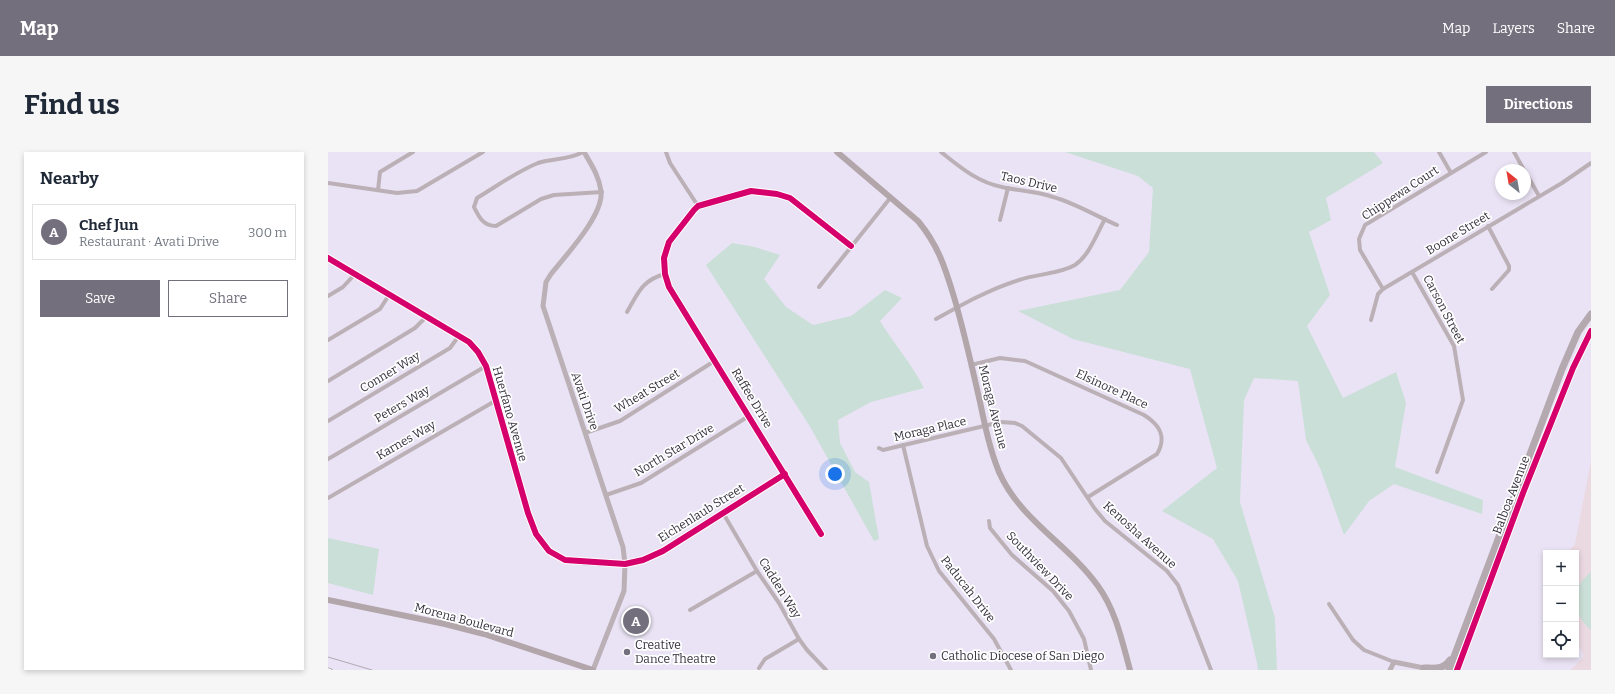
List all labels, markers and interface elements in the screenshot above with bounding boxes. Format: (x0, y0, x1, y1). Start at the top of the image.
text: Map (20, 17, 59, 40)
text: Map (1442, 20, 1470, 37)
text: Layers (1492, 20, 1535, 37)
text: Share (1557, 20, 1595, 37)
button: Directions (1486, 86, 1591, 123)
text: Find us (24, 88, 120, 121)
street label: Chippewa Court (1359, 163, 1442, 223)
north arrow (1495, 164, 1531, 200)
text: Nearby (40, 168, 99, 189)
street label: Taos Drive (999, 169, 1059, 195)
street label: Boone Street (1424, 208, 1493, 258)
text: Chef Jun (79, 216, 138, 234)
text: A (49, 225, 59, 240)
text: 300 m (248, 225, 287, 240)
text: Restaurant · Avati Drive (79, 234, 219, 249)
street label: Carson Street (1420, 272, 1468, 346)
button: Save (40, 280, 160, 317)
button: Share (168, 280, 288, 317)
street label: Conner Way (357, 348, 423, 395)
street label: Moraga Avenue (976, 363, 1010, 451)
street label: Huerfano Avenue (490, 365, 530, 463)
street label: Wheat Street (612, 366, 683, 416)
street label: Raffee Drive (729, 366, 775, 430)
street label: Elsinore Place (1074, 366, 1150, 412)
street label: Avati Drive (569, 370, 601, 432)
street label: Peters Way (372, 382, 433, 425)
street label: Moraga Place (892, 414, 968, 444)
street label: Karnes Way (374, 417, 439, 463)
street label: North Star Drive (632, 421, 716, 479)
street label: Balboa Avenue (1490, 454, 1532, 536)
your location (825, 464, 845, 484)
street label: Eichenlaub Street (655, 480, 747, 545)
street label: Kenosha Avenue (1101, 499, 1179, 571)
street label: Southview Drive (1004, 529, 1076, 603)
map controls (1543, 550, 1579, 658)
button: + (1543, 550, 1579, 586)
street label: Paducah Drive (938, 553, 998, 625)
street label: Cadden Way (756, 555, 804, 621)
button: − (1543, 586, 1579, 622)
street label: Morena Boulevard (413, 600, 515, 640)
pin: A (623, 606, 649, 636)
button: locate (1543, 622, 1579, 658)
place label: Creative Dance Theatre (635, 638, 716, 666)
marker: Creative Dance Theatre (622, 647, 632, 657)
place label: Catholic Diocese of San Diego (941, 649, 1104, 663)
marker: Catholic Diocese of San Diego (928, 651, 938, 661)

